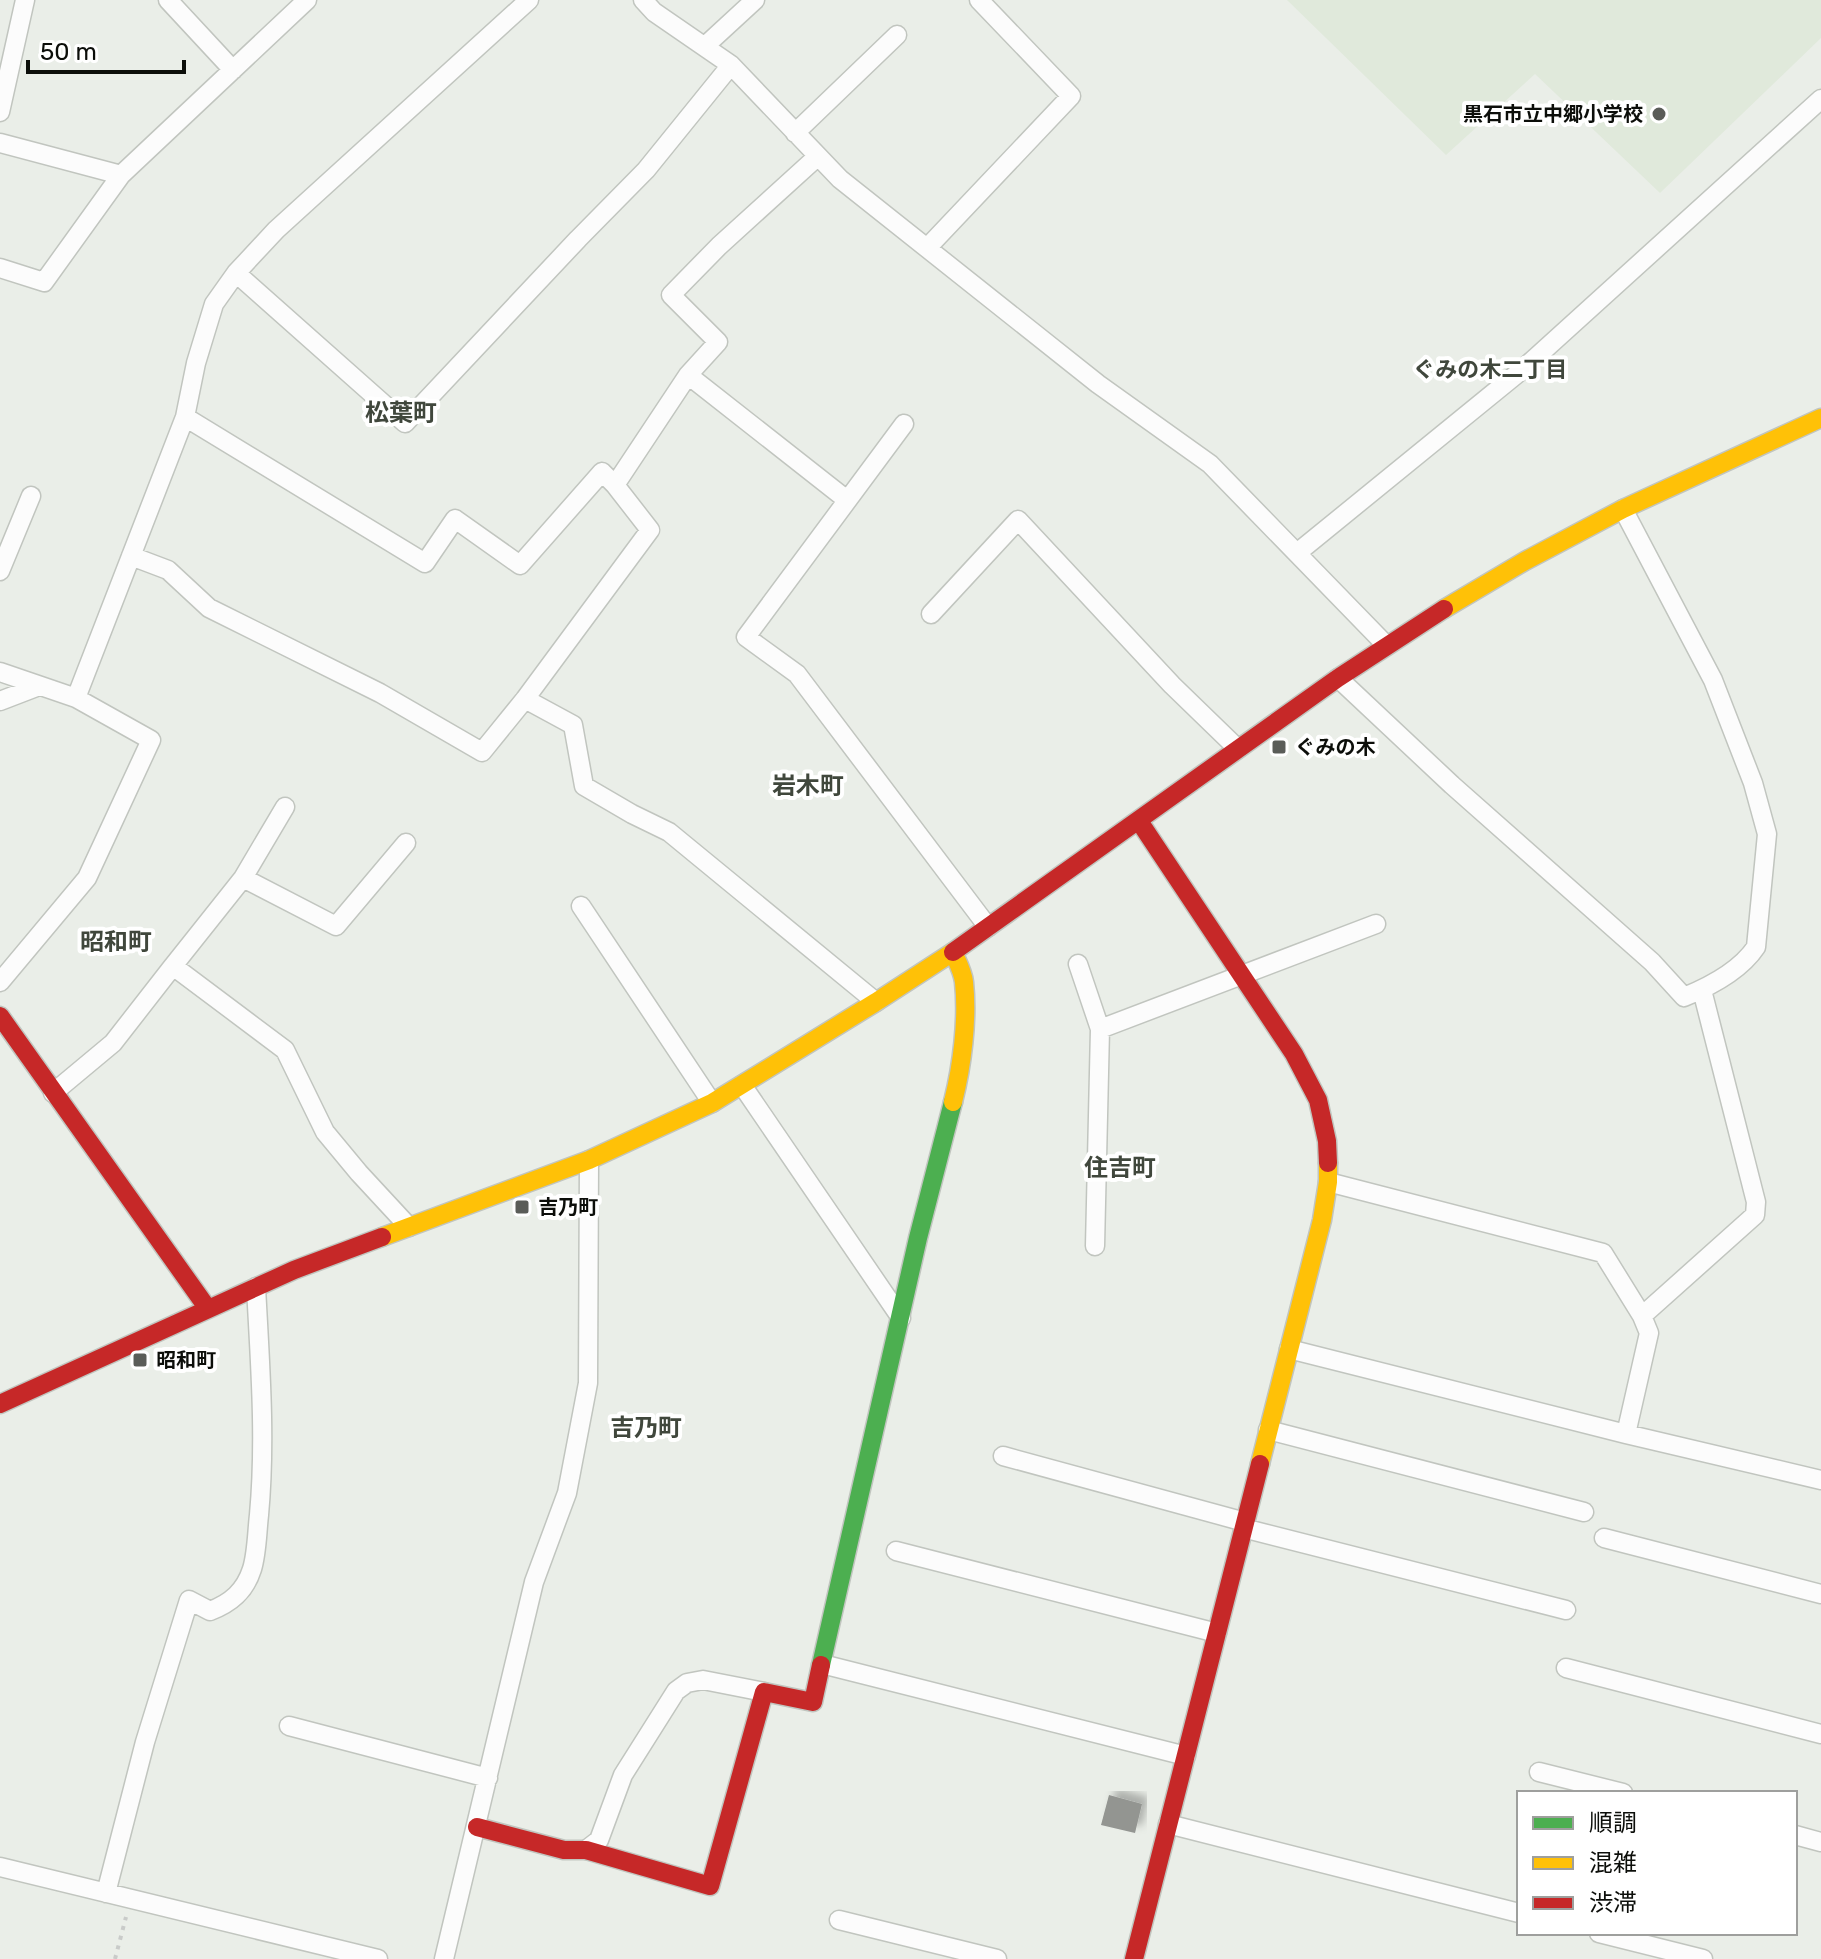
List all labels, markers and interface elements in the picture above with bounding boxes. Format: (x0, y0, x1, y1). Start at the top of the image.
scale bar (28, 24, 184, 74)
text: 50 m (40, 38, 97, 66)
place label: 黒石市立中郷小学校 (1463, 102, 1643, 126)
marker: 黒石市立中郷小学校 (1650, 105, 1668, 123)
district label: ぐみの木二丁目 (1413, 356, 1567, 383)
district label: 松葉町 (365, 399, 437, 427)
place label: ぐみの木 (1295, 735, 1376, 759)
marker: ぐみの木 (1270, 738, 1288, 756)
district label: 岩木町 (772, 772, 844, 800)
district label: 昭和町 (80, 928, 152, 956)
district label: 住吉町 (1084, 1154, 1156, 1182)
place label: 吉乃町 (538, 1195, 598, 1219)
marker: 吉乃町 (513, 1198, 531, 1216)
place label: 昭和町 (156, 1348, 216, 1372)
marker: 昭和町 (131, 1351, 149, 1369)
district label: 吉乃町 (610, 1414, 682, 1442)
legend (1517, 1791, 1797, 1935)
text: 順調 (1589, 1809, 1637, 1837)
text: 混雑 (1589, 1849, 1637, 1877)
text: 渋滞 (1589, 1889, 1637, 1917)

